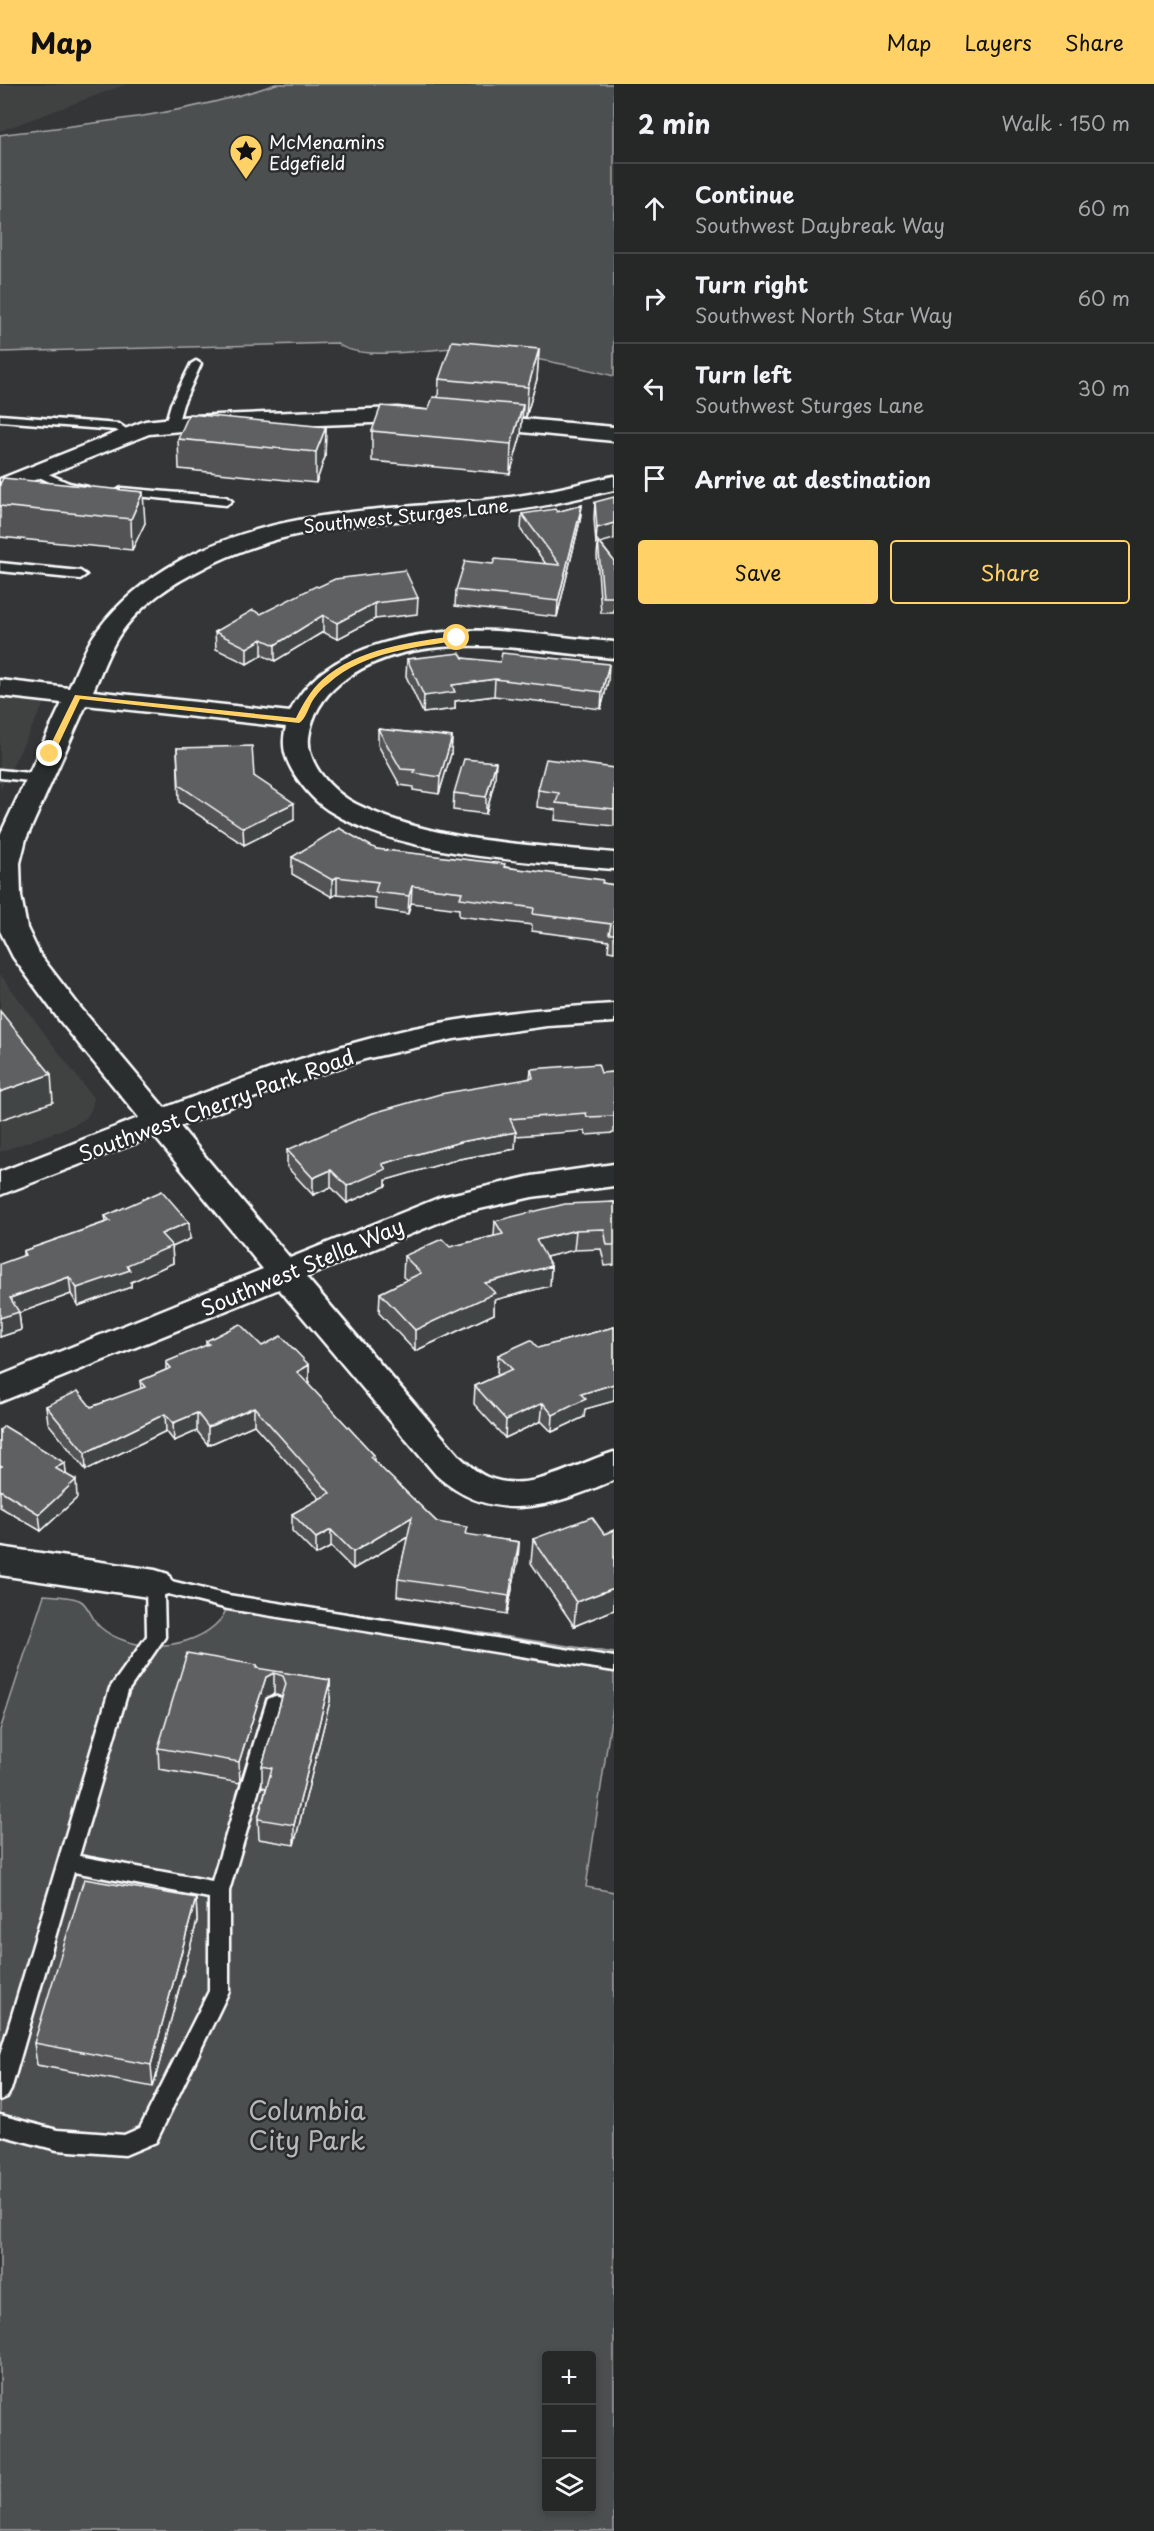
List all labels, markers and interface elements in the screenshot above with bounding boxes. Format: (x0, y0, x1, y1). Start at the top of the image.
text: Map (30, 21, 92, 64)
text: Map (887, 26, 931, 58)
text: Layers (964, 26, 1032, 58)
text: Share (1065, 26, 1124, 58)
text: 2 min (638, 104, 711, 143)
text: Walk · 150 m (1001, 108, 1130, 138)
place label: McMenamins Edgefield (269, 128, 385, 176)
place icon: McMenamins Edgefield (228, 133, 264, 180)
text: Continue (695, 177, 794, 210)
icon: ahead (638, 192, 671, 225)
text: 60 m (1078, 193, 1130, 223)
text: Southwest Daybreak Way (695, 210, 945, 240)
text: Turn right (695, 267, 808, 300)
icon: right (638, 282, 671, 315)
text: 60 m (1078, 283, 1130, 313)
text: Southwest North Star Way (695, 300, 953, 330)
text: Turn left (695, 357, 792, 390)
icon: left (638, 372, 671, 405)
text: 30 m (1077, 373, 1130, 403)
text: Southwest Sturges Lane (695, 390, 924, 420)
icon: arrive (638, 462, 671, 495)
text: Arrive at destination (695, 462, 931, 495)
street label: Southwest Sturges Lane (302, 491, 510, 539)
button: Save (638, 540, 878, 604)
button: Share (890, 540, 1130, 604)
route start (443, 624, 469, 650)
route end (36, 740, 62, 766)
street label: Southwest Cherry Park Road (74, 1039, 358, 1169)
street label: Southwest Stella Way (195, 1209, 409, 1323)
park label: Columbia City Park (248, 2090, 366, 2159)
map controls (542, 2351, 596, 2513)
button: + (542, 2351, 596, 2405)
button: − (542, 2405, 596, 2459)
button: layers (542, 2459, 596, 2513)

